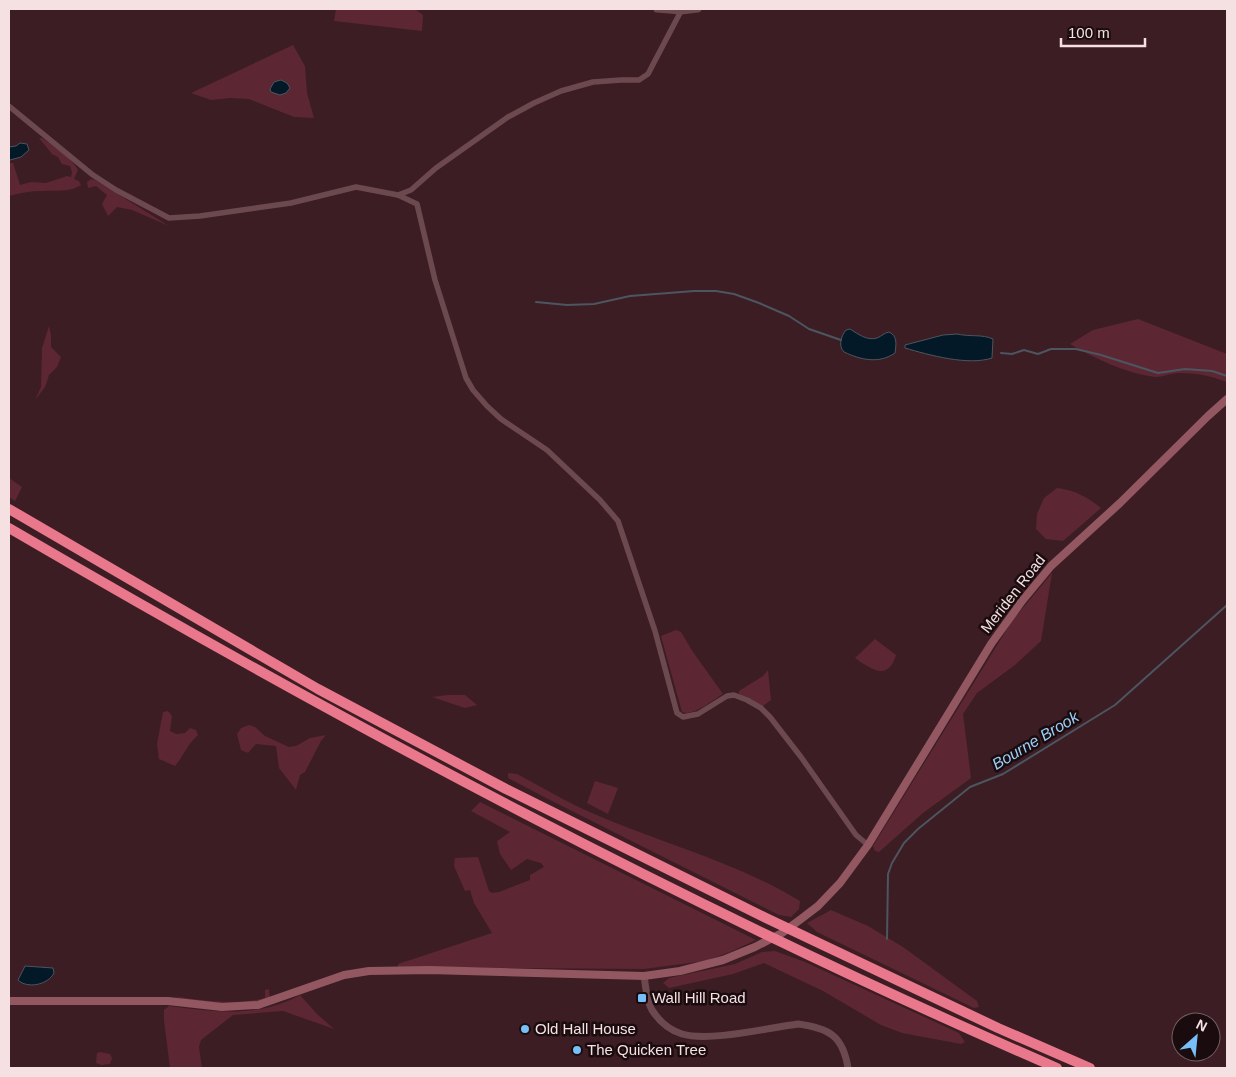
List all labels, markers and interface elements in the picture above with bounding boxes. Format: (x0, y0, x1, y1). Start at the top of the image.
scale bar (1061, 15, 1145, 47)
text: 100 m (1068, 24, 1110, 41)
street label: Meriden Road (977, 551, 1048, 636)
water label: Bourne Brook (989, 707, 1082, 773)
place label: Wall Hill Road (652, 989, 746, 1006)
marker: Wall Hill Road (636, 992, 648, 1004)
north arrow (1171, 1012, 1221, 1062)
text: N (1194, 1016, 1210, 1035)
place label: Old Hall House (535, 1020, 636, 1037)
marker: Old Hall House (519, 1023, 531, 1035)
place label: The Quicken Tree (587, 1041, 706, 1058)
marker: The Quicken Tree (571, 1044, 583, 1056)

